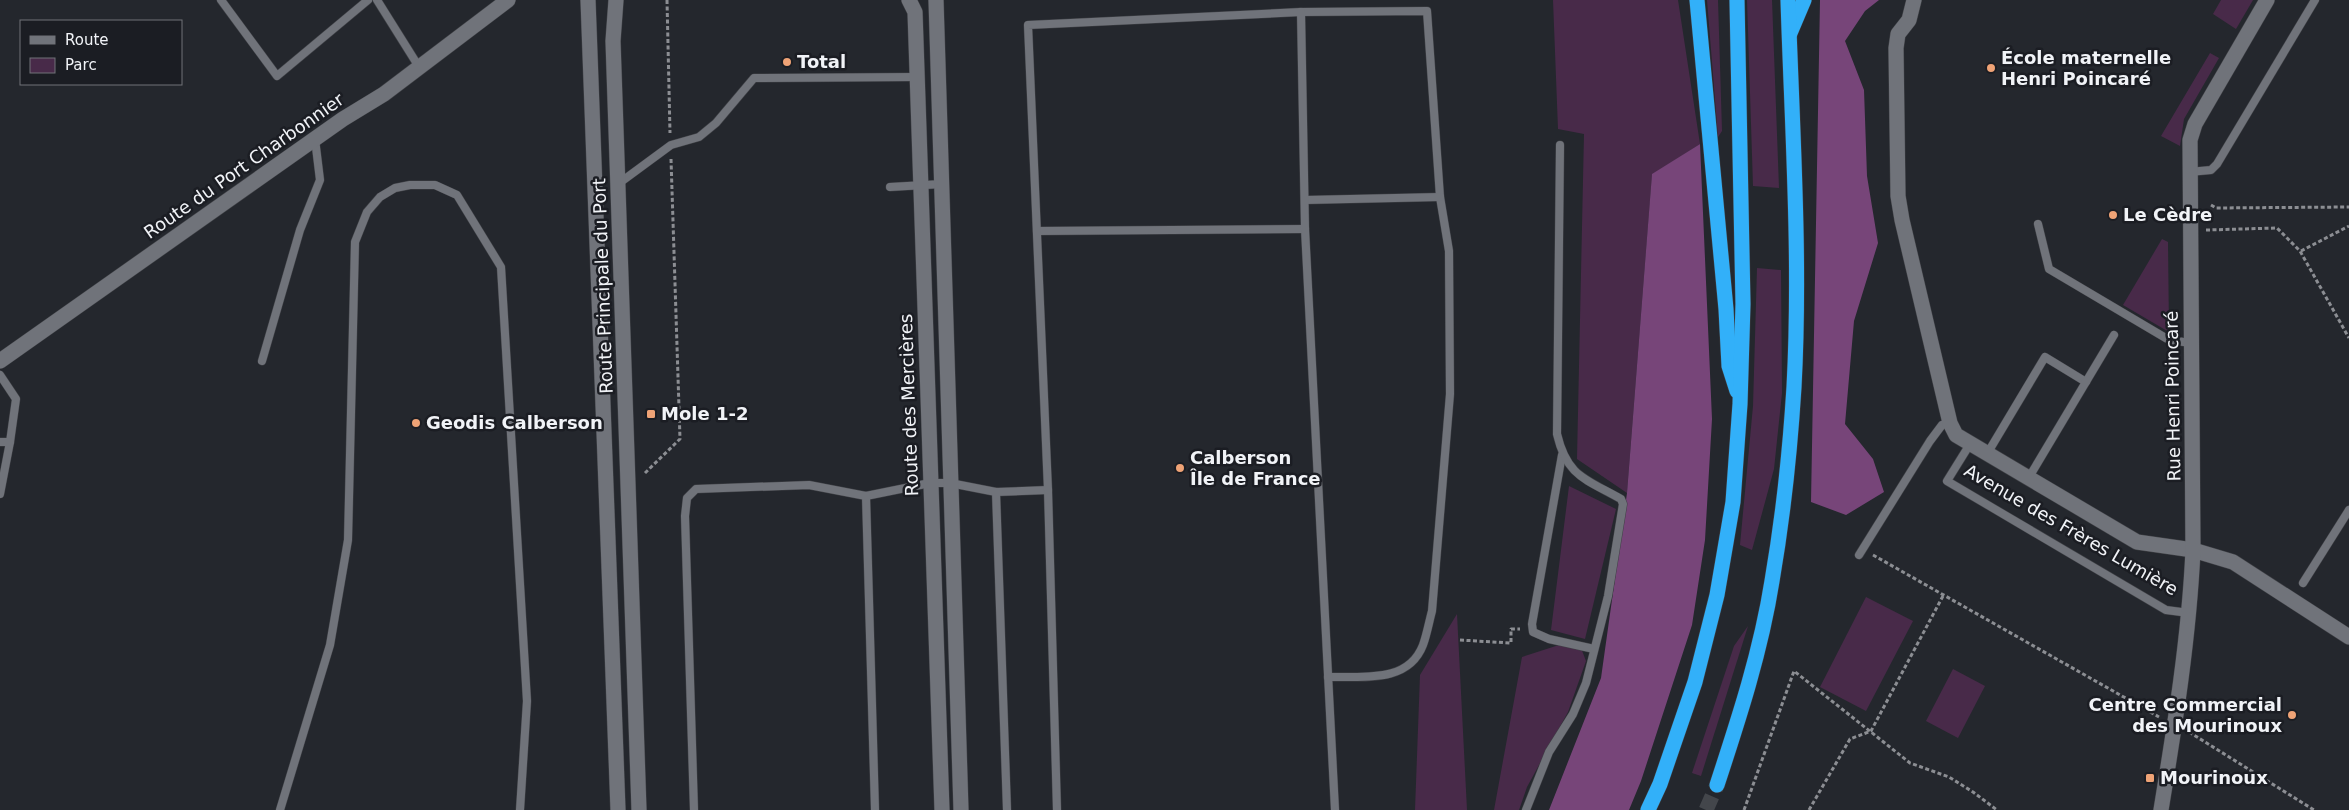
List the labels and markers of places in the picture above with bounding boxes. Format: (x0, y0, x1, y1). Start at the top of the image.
place label: École maternelle Henri Poincaré (2001, 47, 2171, 89)
place label: Total (797, 51, 846, 72)
marker: Total (781, 56, 793, 68)
marker: École maternelle Henri Poincaré (1985, 62, 1997, 74)
place label: Le Cèdre (2123, 204, 2212, 225)
marker: Le Cèdre (2107, 209, 2119, 221)
place label: Mole 1-2 (661, 403, 748, 424)
marker: Mole 1-2 (645, 408, 657, 420)
place label: Geodis Calberson (426, 412, 603, 433)
marker: Geodis Calberson (410, 417, 422, 429)
place label: Calberson Île de France (1190, 447, 1321, 489)
marker: Calberson Île de France (1174, 462, 1186, 474)
place label: Centre Commercial des Mourinoux (2088, 694, 2282, 736)
marker: Centre Commercial des Mourinoux (2286, 709, 2298, 721)
place label: Mourinoux (2160, 767, 2268, 788)
marker: Mourinoux (2144, 772, 2156, 784)

